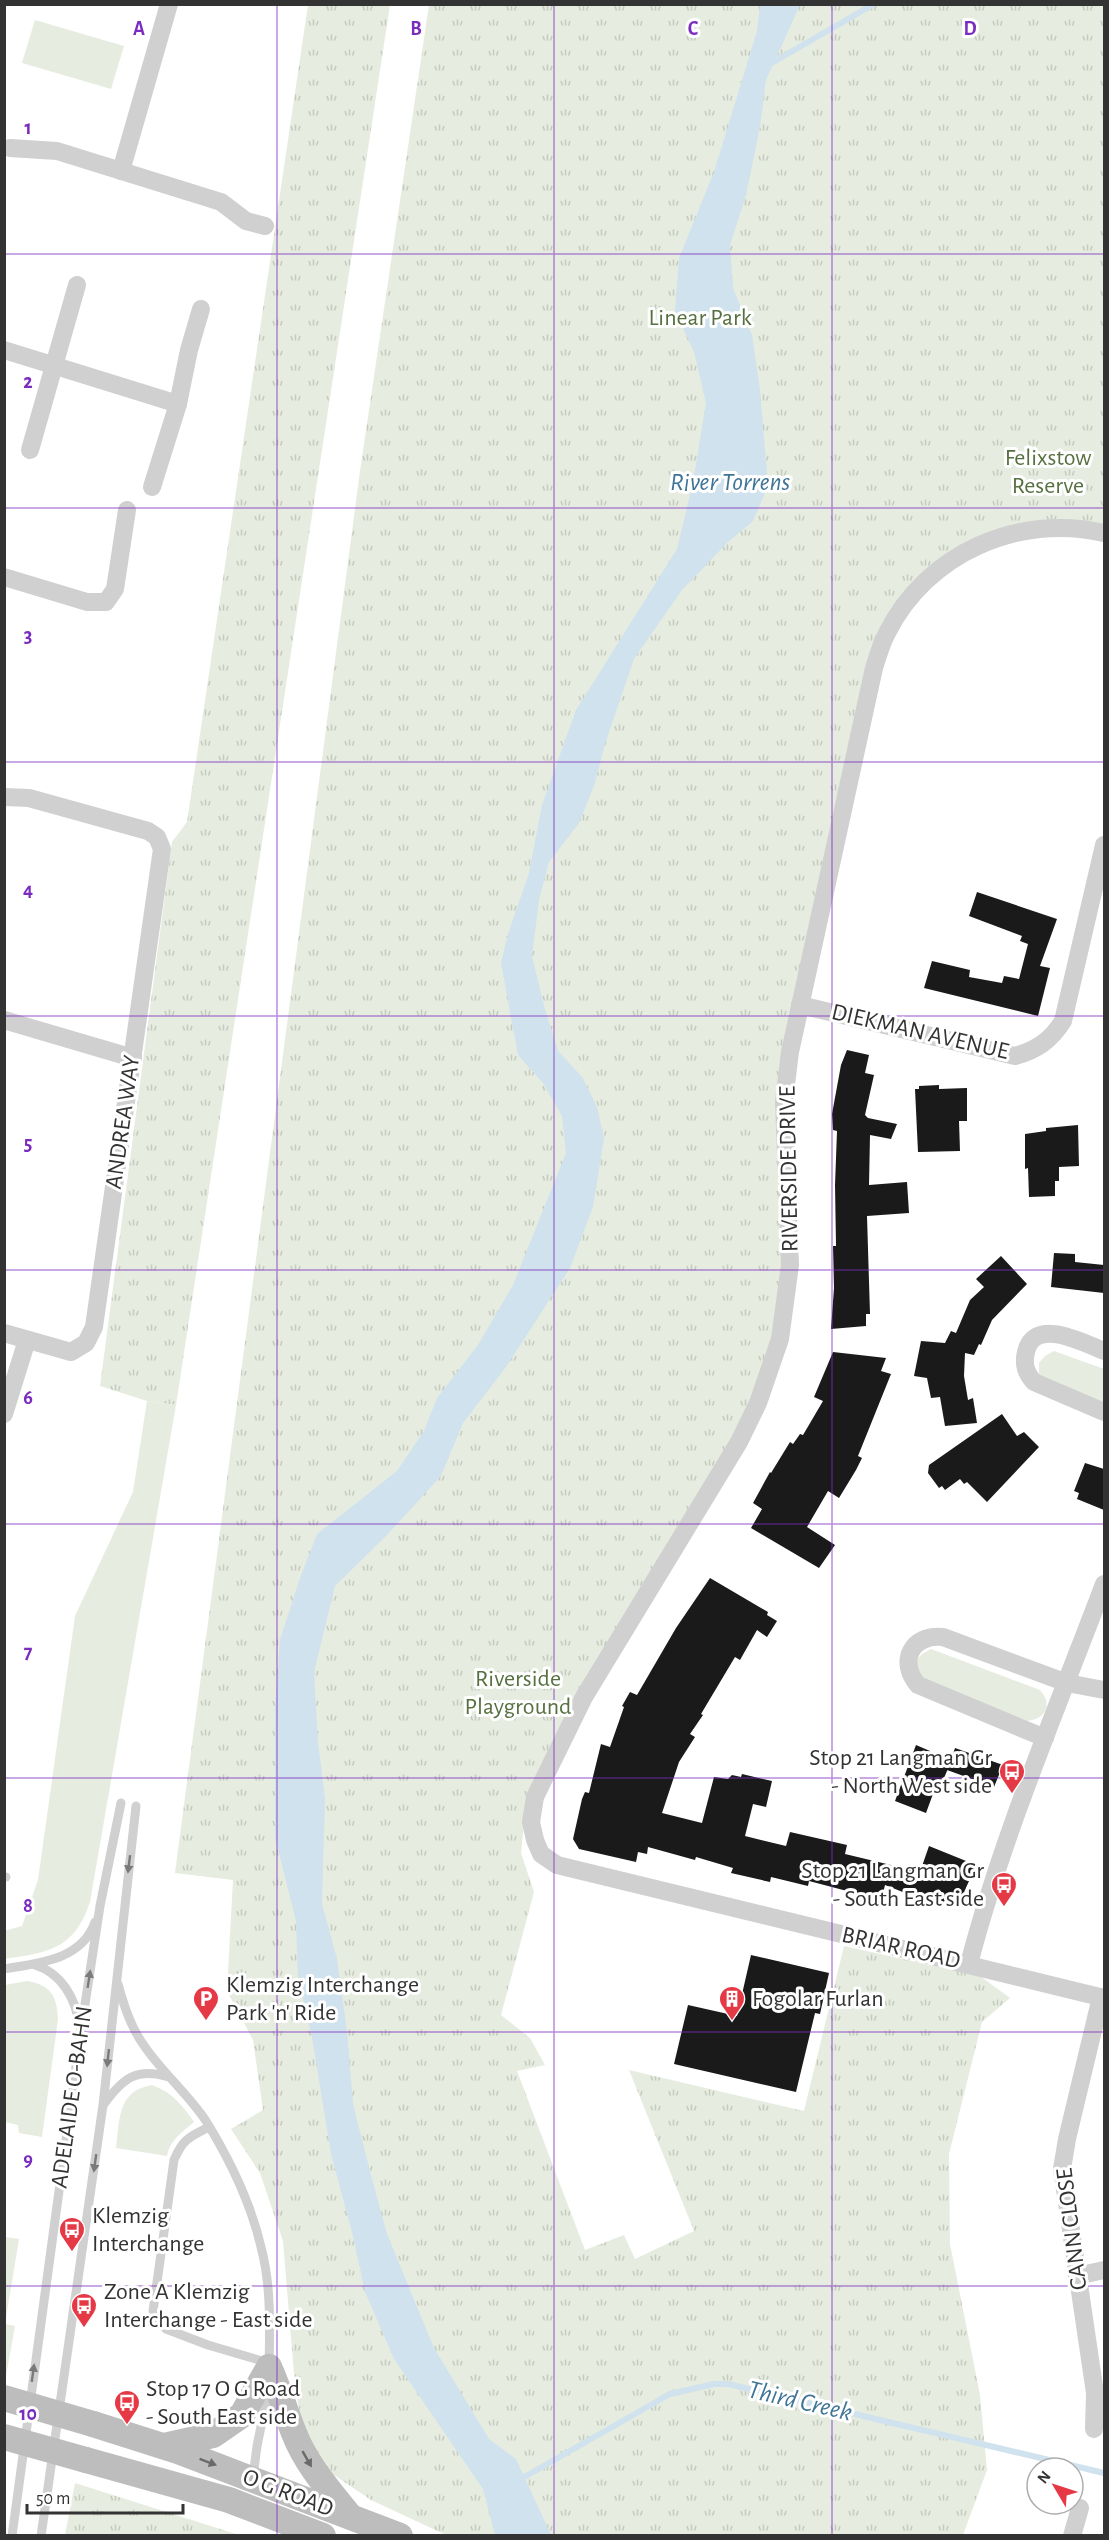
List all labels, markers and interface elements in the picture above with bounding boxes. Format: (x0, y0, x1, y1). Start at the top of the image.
text: A (133, 19, 145, 39)
text: B (410, 19, 422, 39)
text: C (688, 19, 699, 39)
text: D (963, 19, 977, 39)
text: 1 (24, 118, 32, 138)
park label: Linear Park (648, 306, 752, 330)
text: 2 (23, 372, 33, 392)
park label: Felixstow Reserve (1005, 446, 1091, 498)
water label: River Torrens (670, 469, 790, 495)
text: 3 (24, 626, 32, 646)
text: 4 (23, 880, 33, 900)
street label: DIEKMAN AVENUE (829, 1000, 1011, 1064)
street label: ANDREA WAY (102, 1053, 144, 1190)
street label: RIVERSIDE DRIVE (776, 1085, 802, 1252)
text: 5 (24, 1134, 32, 1154)
text: 6 (23, 1388, 33, 1408)
text: 7 (24, 1642, 33, 1662)
park label: Riverside Playground (465, 1667, 571, 1719)
place label: Stop 21 Langman Gr - North West side (809, 1746, 992, 1798)
bus stop icon: Stop 21 Langman Gr - North West side (997, 1757, 1027, 1795)
one-way arrow (124, 1855, 134, 1874)
place label: Stop 21 Langman Gr - South East side (801, 1859, 984, 1911)
bus stop icon: Stop 21 Langman Gr - South East side (989, 1870, 1019, 1908)
text: 8 (23, 1896, 33, 1916)
street label: BRIAR ROAD (839, 1923, 963, 1973)
one-way arrow (85, 1970, 94, 1989)
place label: Klemzig Interchange Park 'n' Ride (226, 1973, 419, 2025)
parking icon: Klemzig Interchange Park 'n' Ride (191, 1984, 221, 2022)
building icon: Fogolar Furlan (717, 1984, 747, 2022)
place label: Fogolar Furlan (752, 1987, 884, 2011)
street label: ADELAIDE O-BAHN (47, 2004, 97, 2190)
one-way arrow (103, 2049, 113, 2068)
text: 9 (23, 2150, 33, 2170)
one-way arrow (91, 2153, 100, 2172)
street label: CANN CLOSE (1053, 2166, 1091, 2291)
place label: Klemzig Interchange (92, 2204, 204, 2256)
bus stop icon: Klemzig Interchange (57, 2215, 87, 2253)
place label: Zone A Klemzig Interchange - East side (104, 2280, 313, 2332)
bus stop icon: Zone A Klemzig Interchange - East side (69, 2291, 99, 2329)
one-way arrow (28, 2364, 38, 2383)
water label: Third Creek (745, 2376, 855, 2426)
place label: Stop 17 O G Road - South East side (146, 2377, 300, 2429)
bus stop icon: Stop 17 O G Road - South East side (112, 2388, 142, 2426)
text: 10 (19, 2404, 37, 2424)
one-way arrow (302, 2451, 313, 2467)
north arrow (1025, 2456, 1085, 2516)
one-way arrow (199, 2458, 217, 2467)
street label: O G ROAD (239, 2465, 337, 2521)
text: N (1034, 2468, 1054, 2487)
scale bar (27, 2477, 183, 2515)
text: 50 m (36, 2490, 70, 2508)

